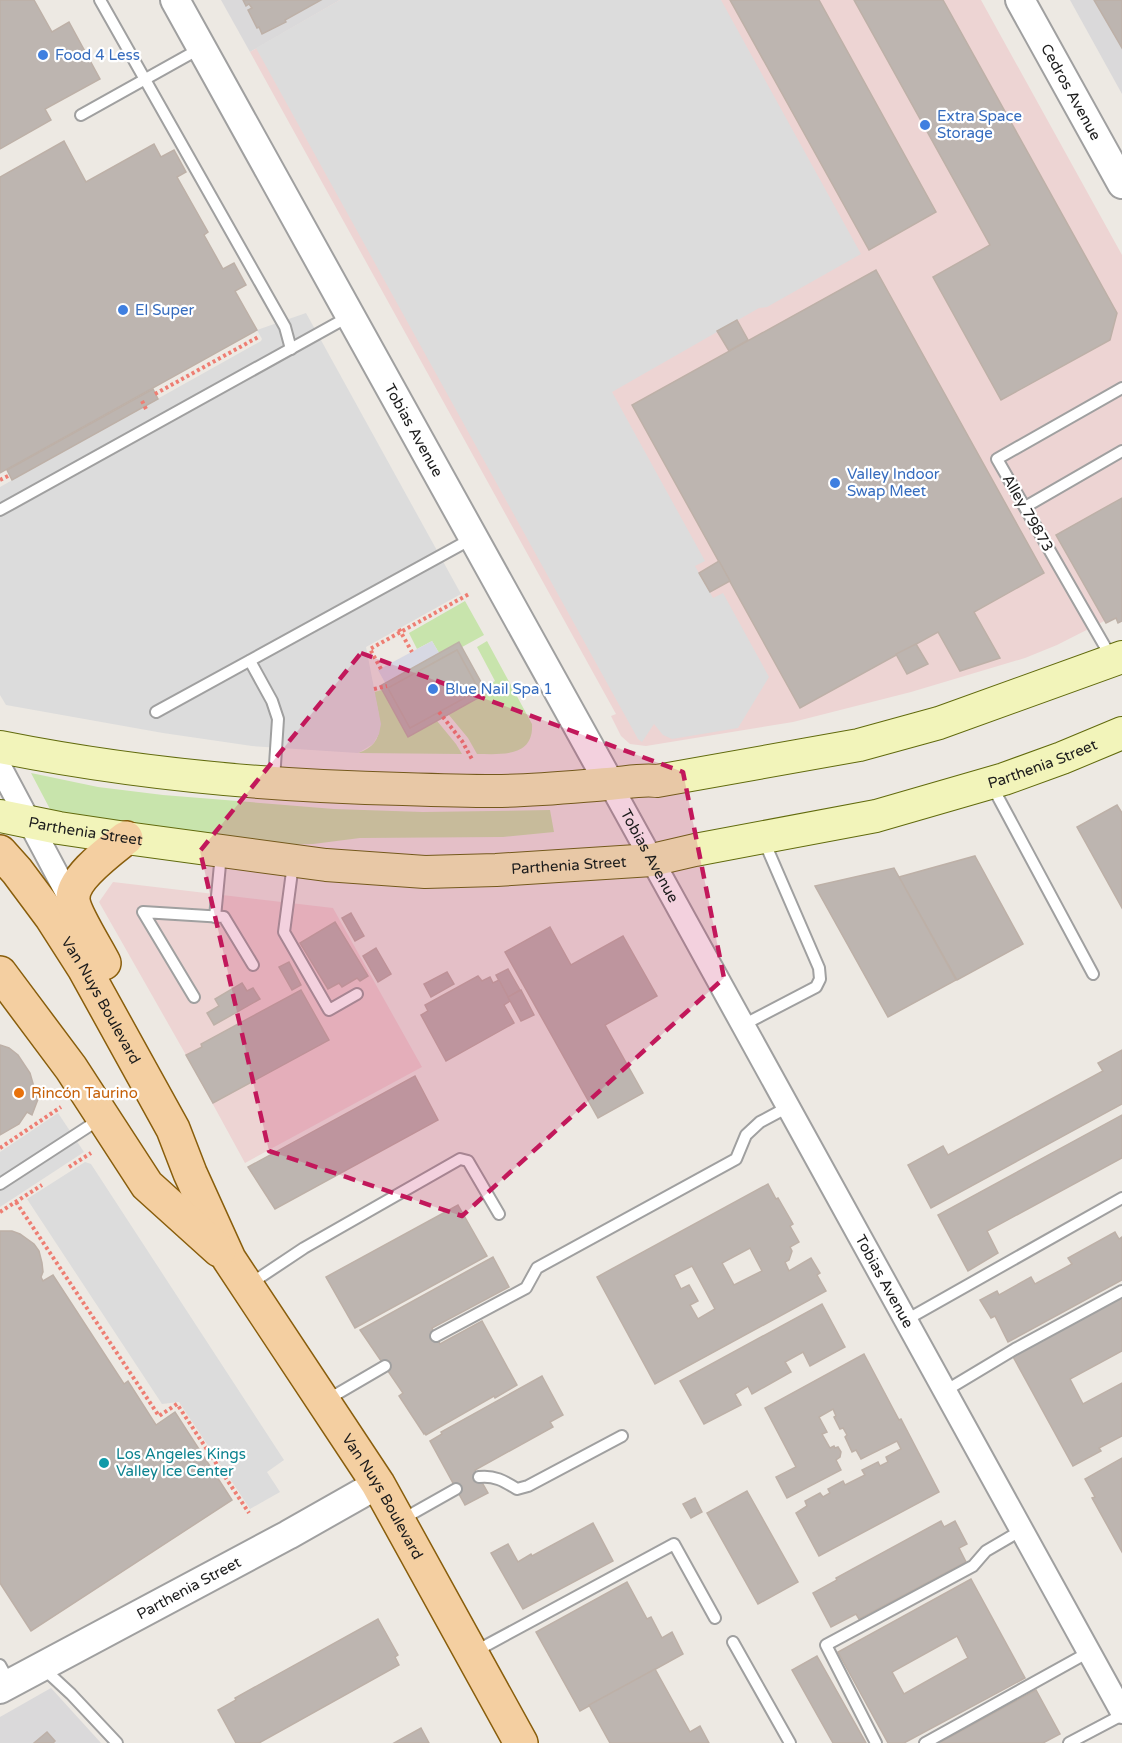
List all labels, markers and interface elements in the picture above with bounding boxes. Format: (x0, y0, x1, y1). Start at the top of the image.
street label: Cedros Avenue (1037, 40, 1105, 143)
place label: Food 4 Less (55, 46, 140, 64)
marker: Food 4 Less (36, 48, 50, 62)
place label: Extra Space Storage (937, 107, 1022, 142)
marker: Extra Space Storage (918, 118, 932, 132)
place label: El Super (135, 301, 194, 319)
marker: El Super (116, 303, 130, 317)
street label: Tobias Avenue (381, 380, 447, 480)
place label: Valley Indoor Swap Meet (847, 465, 940, 500)
street label: Alley 79873 (999, 471, 1057, 555)
marker: Valley Indoor Swap Meet (828, 476, 842, 490)
place label: Blue Nail Spa 1 (445, 680, 553, 698)
marker: Blue Nail Spa 1 (426, 682, 440, 696)
street label: Parthenia Street (986, 735, 1100, 792)
street label: Tobias Avenue (617, 806, 683, 906)
street label: Parthenia Street (27, 813, 144, 849)
street label: Parthenia Street (511, 853, 627, 878)
street label: Van Nuys Boulevard (57, 934, 144, 1067)
place label: Rincón Taurino (31, 1084, 138, 1102)
marker: Rincón Taurino (12, 1086, 26, 1100)
street label: Tobias Avenue (851, 1232, 917, 1331)
street label: Van Nuys Boulevard (338, 1430, 427, 1563)
place label: Los Angeles Kings Valley Ice Center (116, 1445, 246, 1480)
marker: Los Angeles Kings Valley Ice Center (97, 1456, 111, 1470)
street label: Parthenia Street (134, 1553, 244, 1623)

